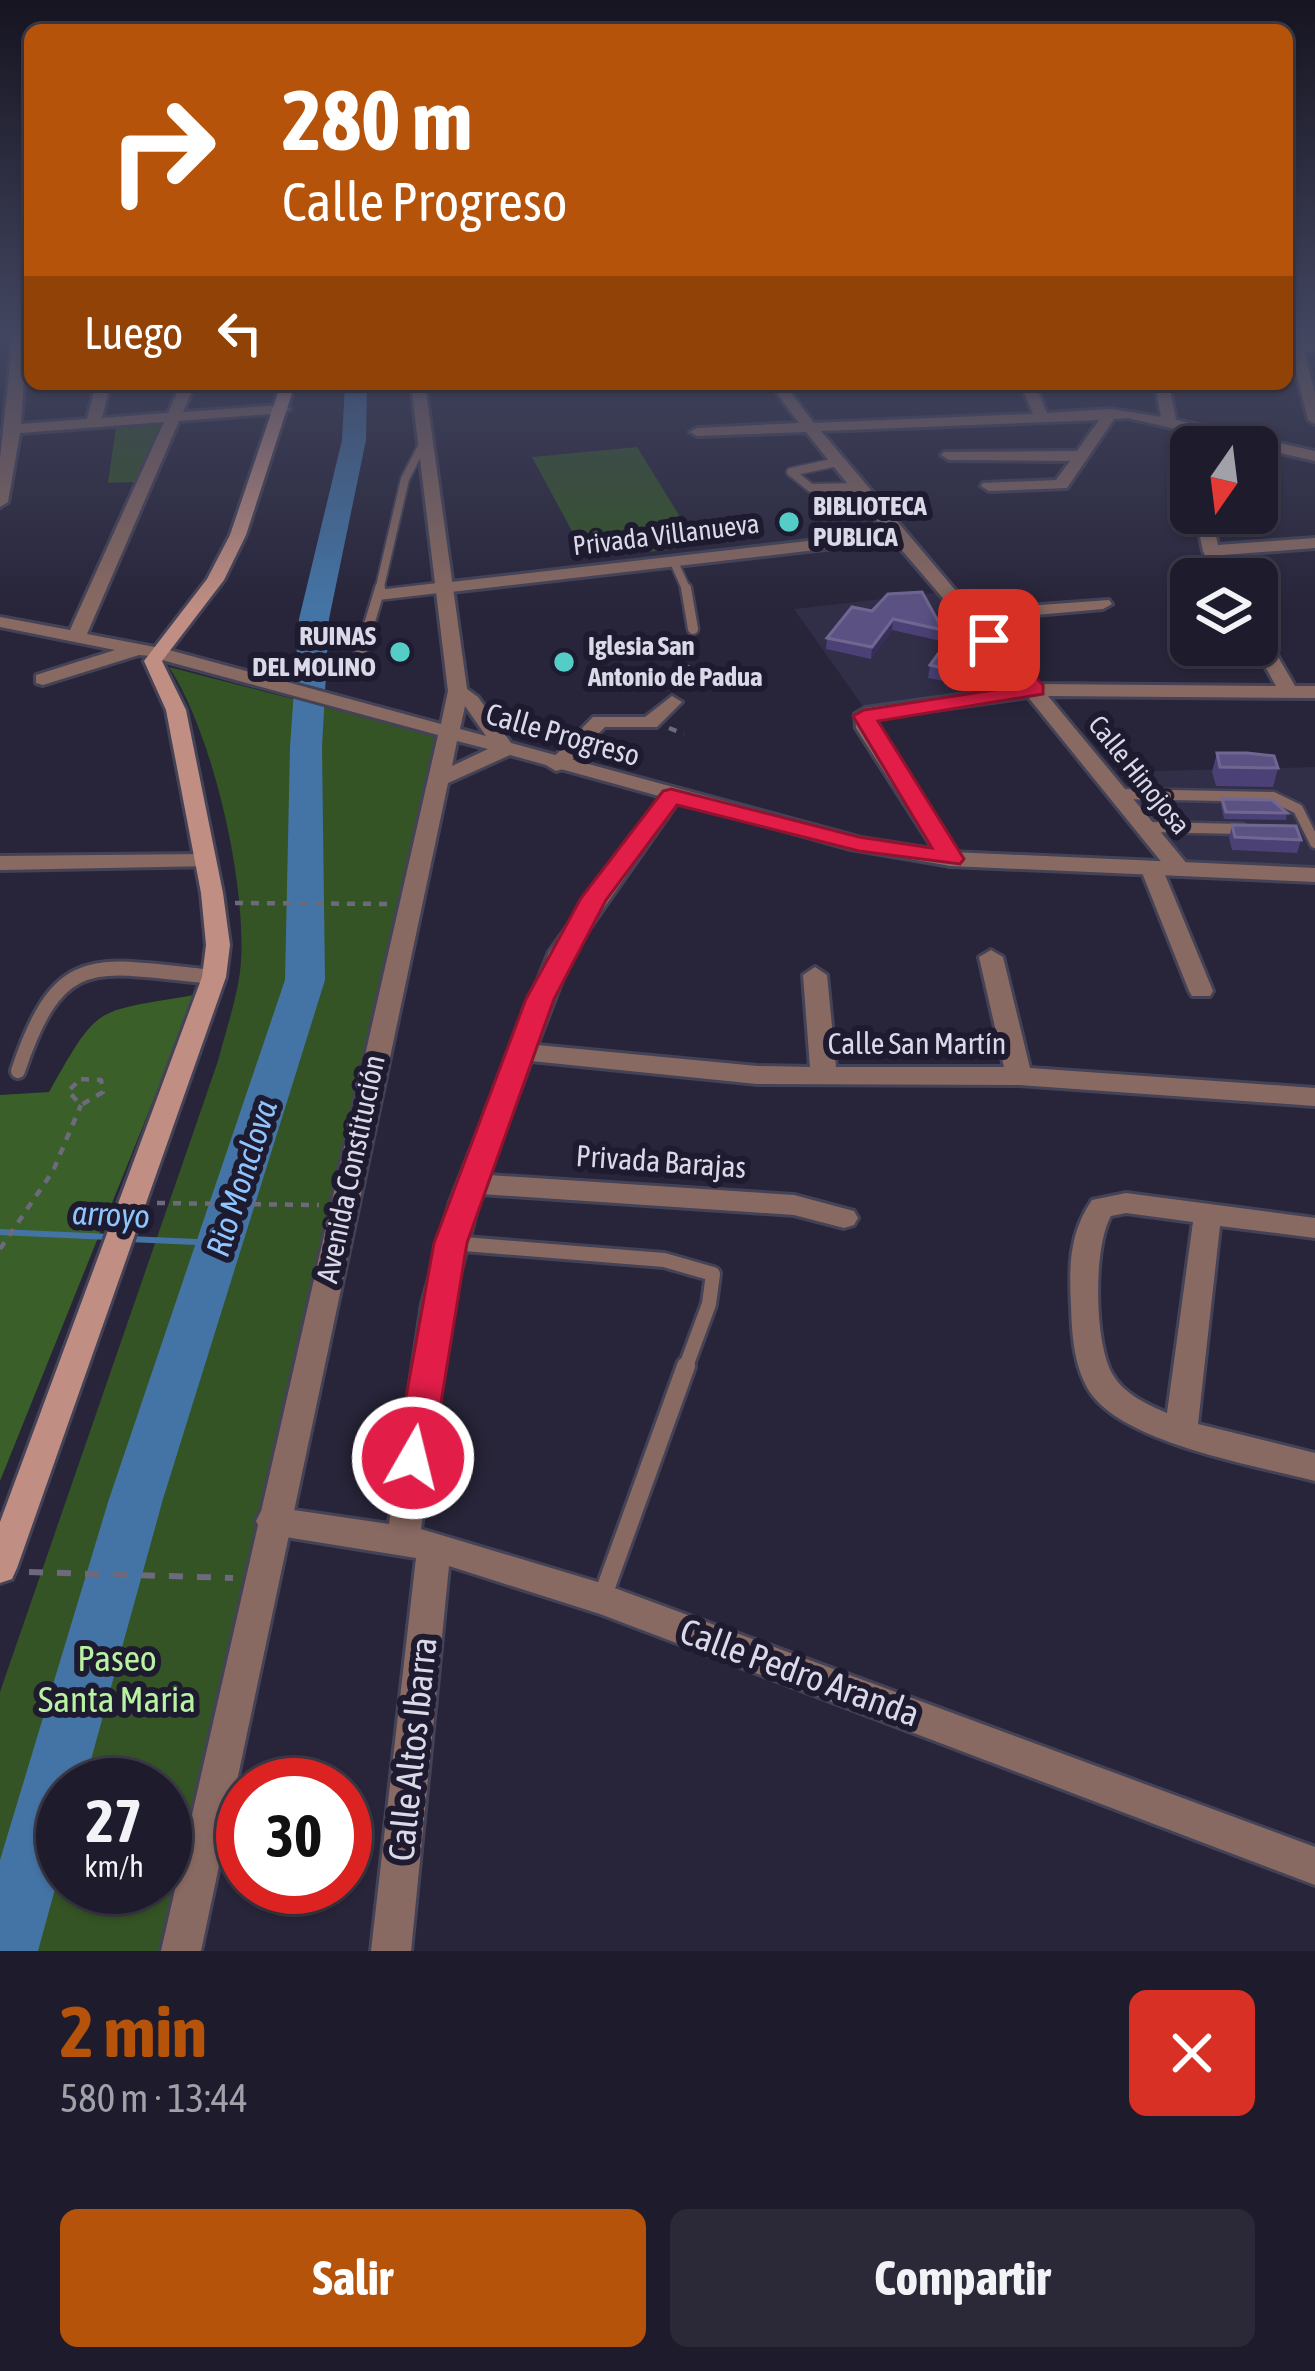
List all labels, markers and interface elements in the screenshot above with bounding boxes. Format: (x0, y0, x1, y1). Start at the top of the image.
icon: right (84, 72, 240, 228)
text: 280 m (282, 72, 472, 168)
text: Calle Progreso (282, 171, 567, 232)
icon: left (207, 300, 273, 366)
text: Luego (84, 307, 183, 359)
north arrow (1170, 426, 1278, 534)
map controls (1170, 426, 1278, 666)
place label: BIBLIOTECA PUBLICA (813, 490, 928, 552)
street label: Privada Villanueva (571, 508, 761, 561)
marker: BIBLIOTECA PUBLICA (776, 509, 802, 535)
button: layers (1170, 558, 1278, 666)
pin (938, 589, 1040, 691)
icon: arrive (956, 607, 1022, 673)
place label: RUINAS DEL MOLINO (252, 620, 377, 682)
place label: Iglesia San Antonio de Padua (587, 630, 763, 692)
marker: RUINAS DEL MOLINO (387, 639, 413, 665)
marker: Iglesia San Antonio de Padua (551, 649, 577, 675)
street label: Calle Progreso (482, 696, 644, 772)
street label: Calle Hinojosa (1082, 709, 1197, 840)
street label: Calle San Martín (828, 1026, 1006, 1060)
street label: Avenida Constitución (309, 1052, 391, 1286)
water label: Rio Monclova (198, 1095, 284, 1261)
street label: Privada Barajas (575, 1138, 747, 1184)
water label: arroyo (71, 1193, 151, 1235)
position arrow (350, 1395, 476, 1521)
street label: Calle Pedro Aranda (675, 1609, 925, 1735)
street label: Calle Altos Ibarra (379, 1635, 445, 1863)
park label: Paseo Santa Maria (38, 1637, 196, 1720)
speed limit sign: 30 (216, 1758, 372, 1914)
text: 27 (86, 1786, 142, 1855)
text: km/h (84, 1849, 144, 1883)
text: 2 min (60, 1990, 207, 2072)
button: close (1129, 1990, 1255, 2116)
text: 580 m · 13:44 (60, 2076, 248, 2120)
button: Salir (60, 2209, 646, 2347)
button: Compartir (670, 2209, 1255, 2347)

